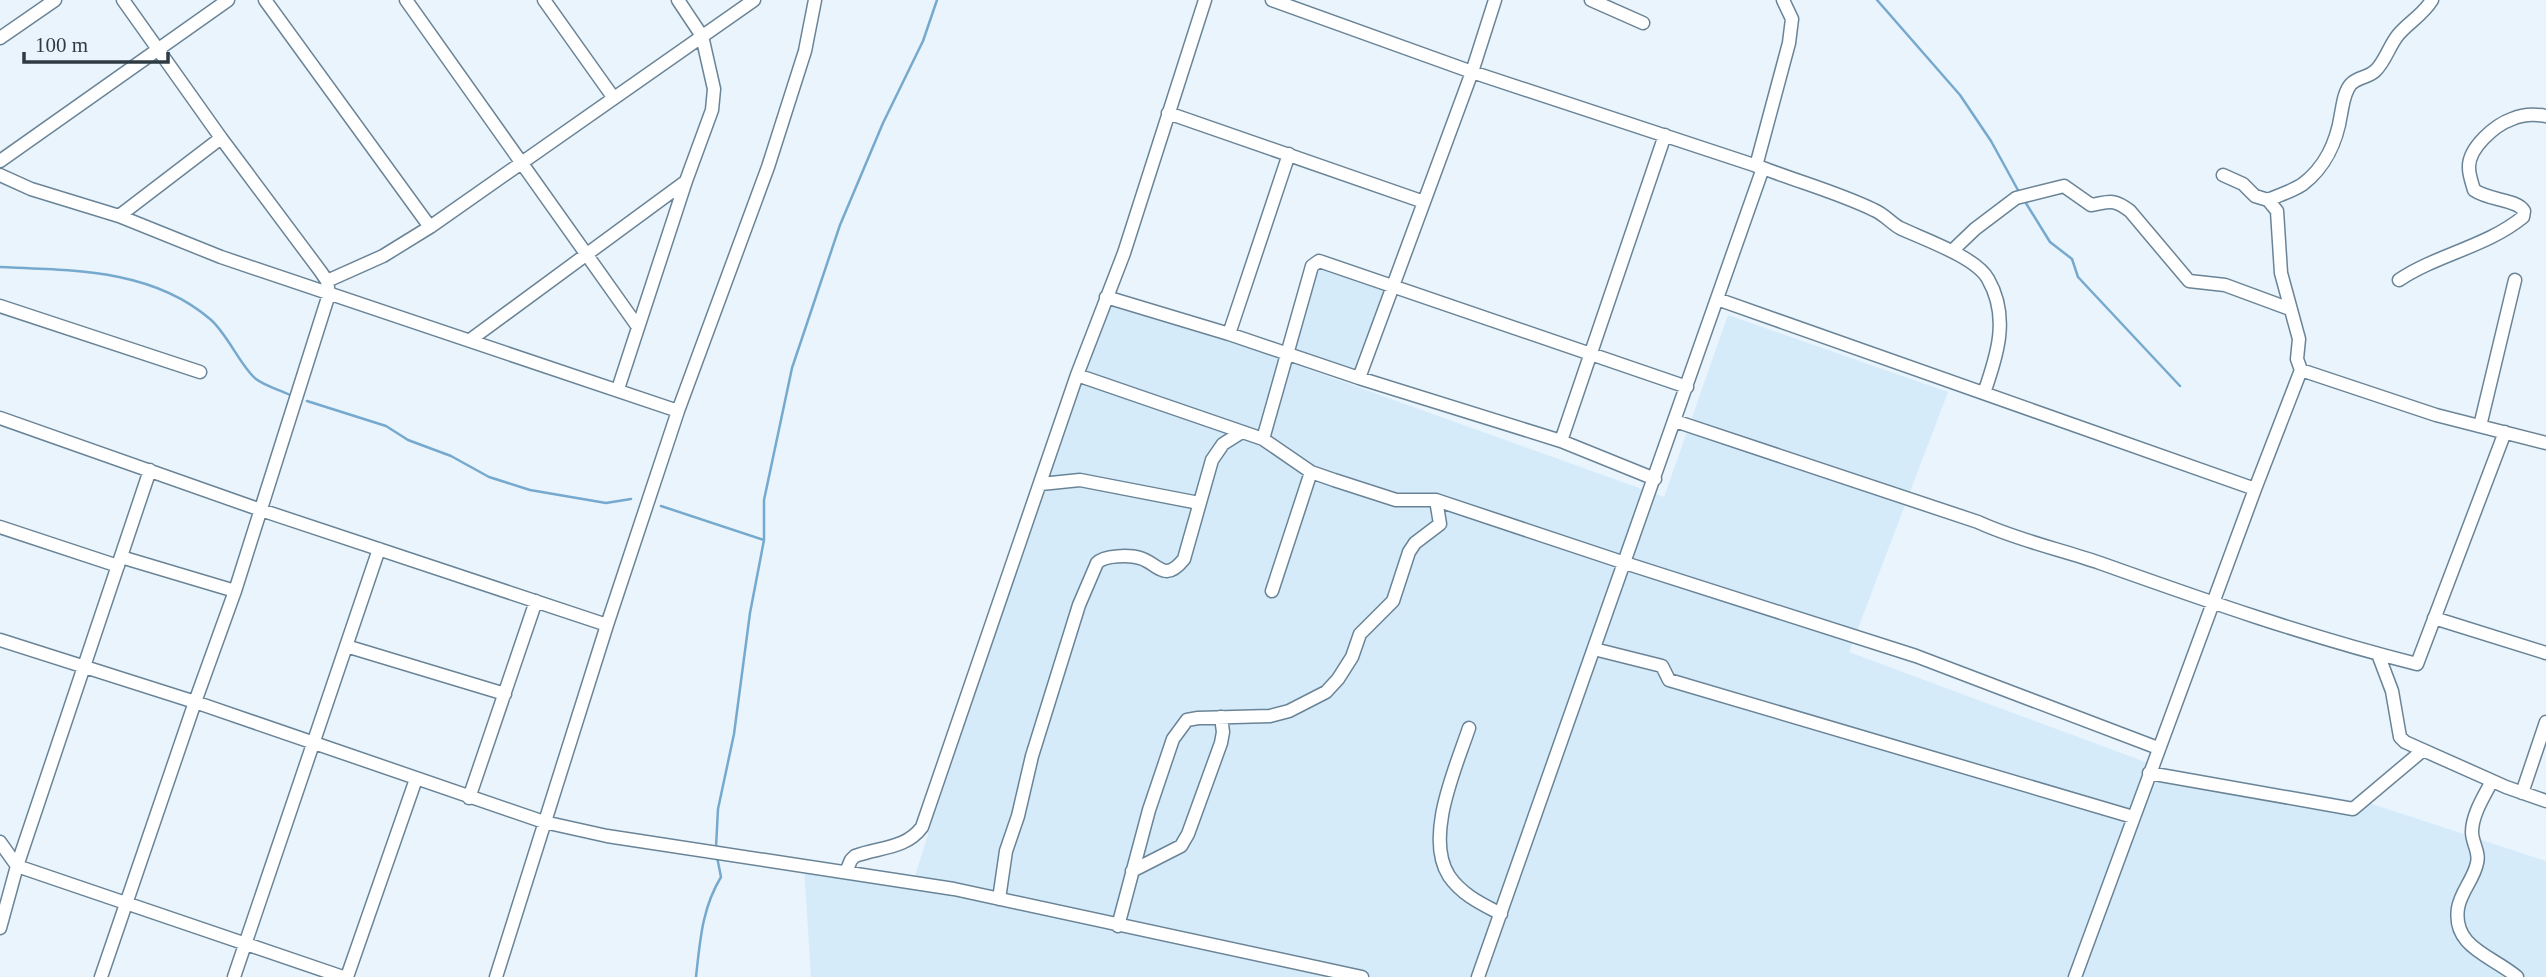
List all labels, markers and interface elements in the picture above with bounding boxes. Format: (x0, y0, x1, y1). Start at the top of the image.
scale bar (24, 21, 168, 65)
text: 100 m (35, 33, 88, 57)

